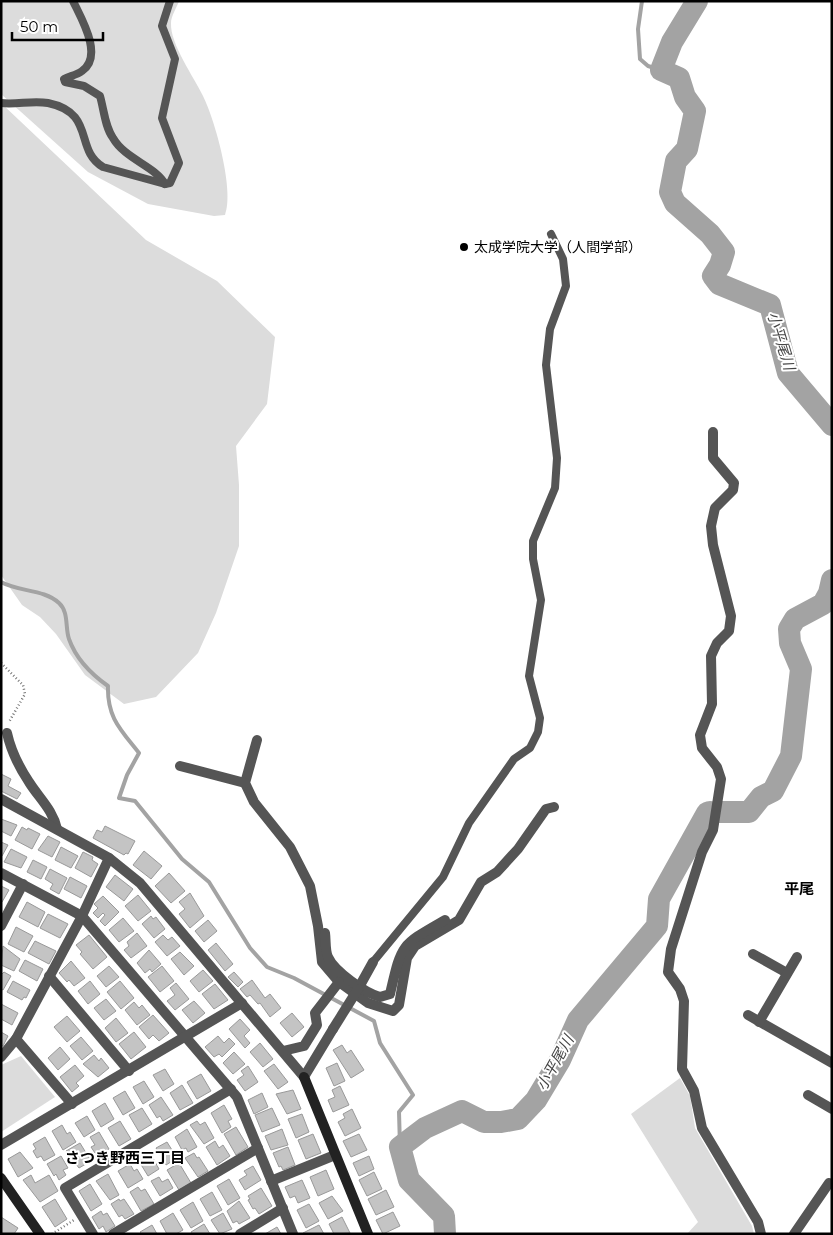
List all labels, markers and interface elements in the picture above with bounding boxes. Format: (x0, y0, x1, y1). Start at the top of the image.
scale bar (12, 10, 104, 42)
text: 50 m (20, 17, 58, 36)
place label: 太成学院大学（人間学部） (474, 238, 642, 256)
marker: 太成学院大学（人間学部） (458, 241, 470, 253)
water label: 小平尾川 (764, 309, 800, 374)
district label: 平尾 (784, 879, 814, 898)
water label: 小平尾川 (532, 1030, 578, 1094)
district label: さつき野西三丁目 (65, 1148, 185, 1167)

